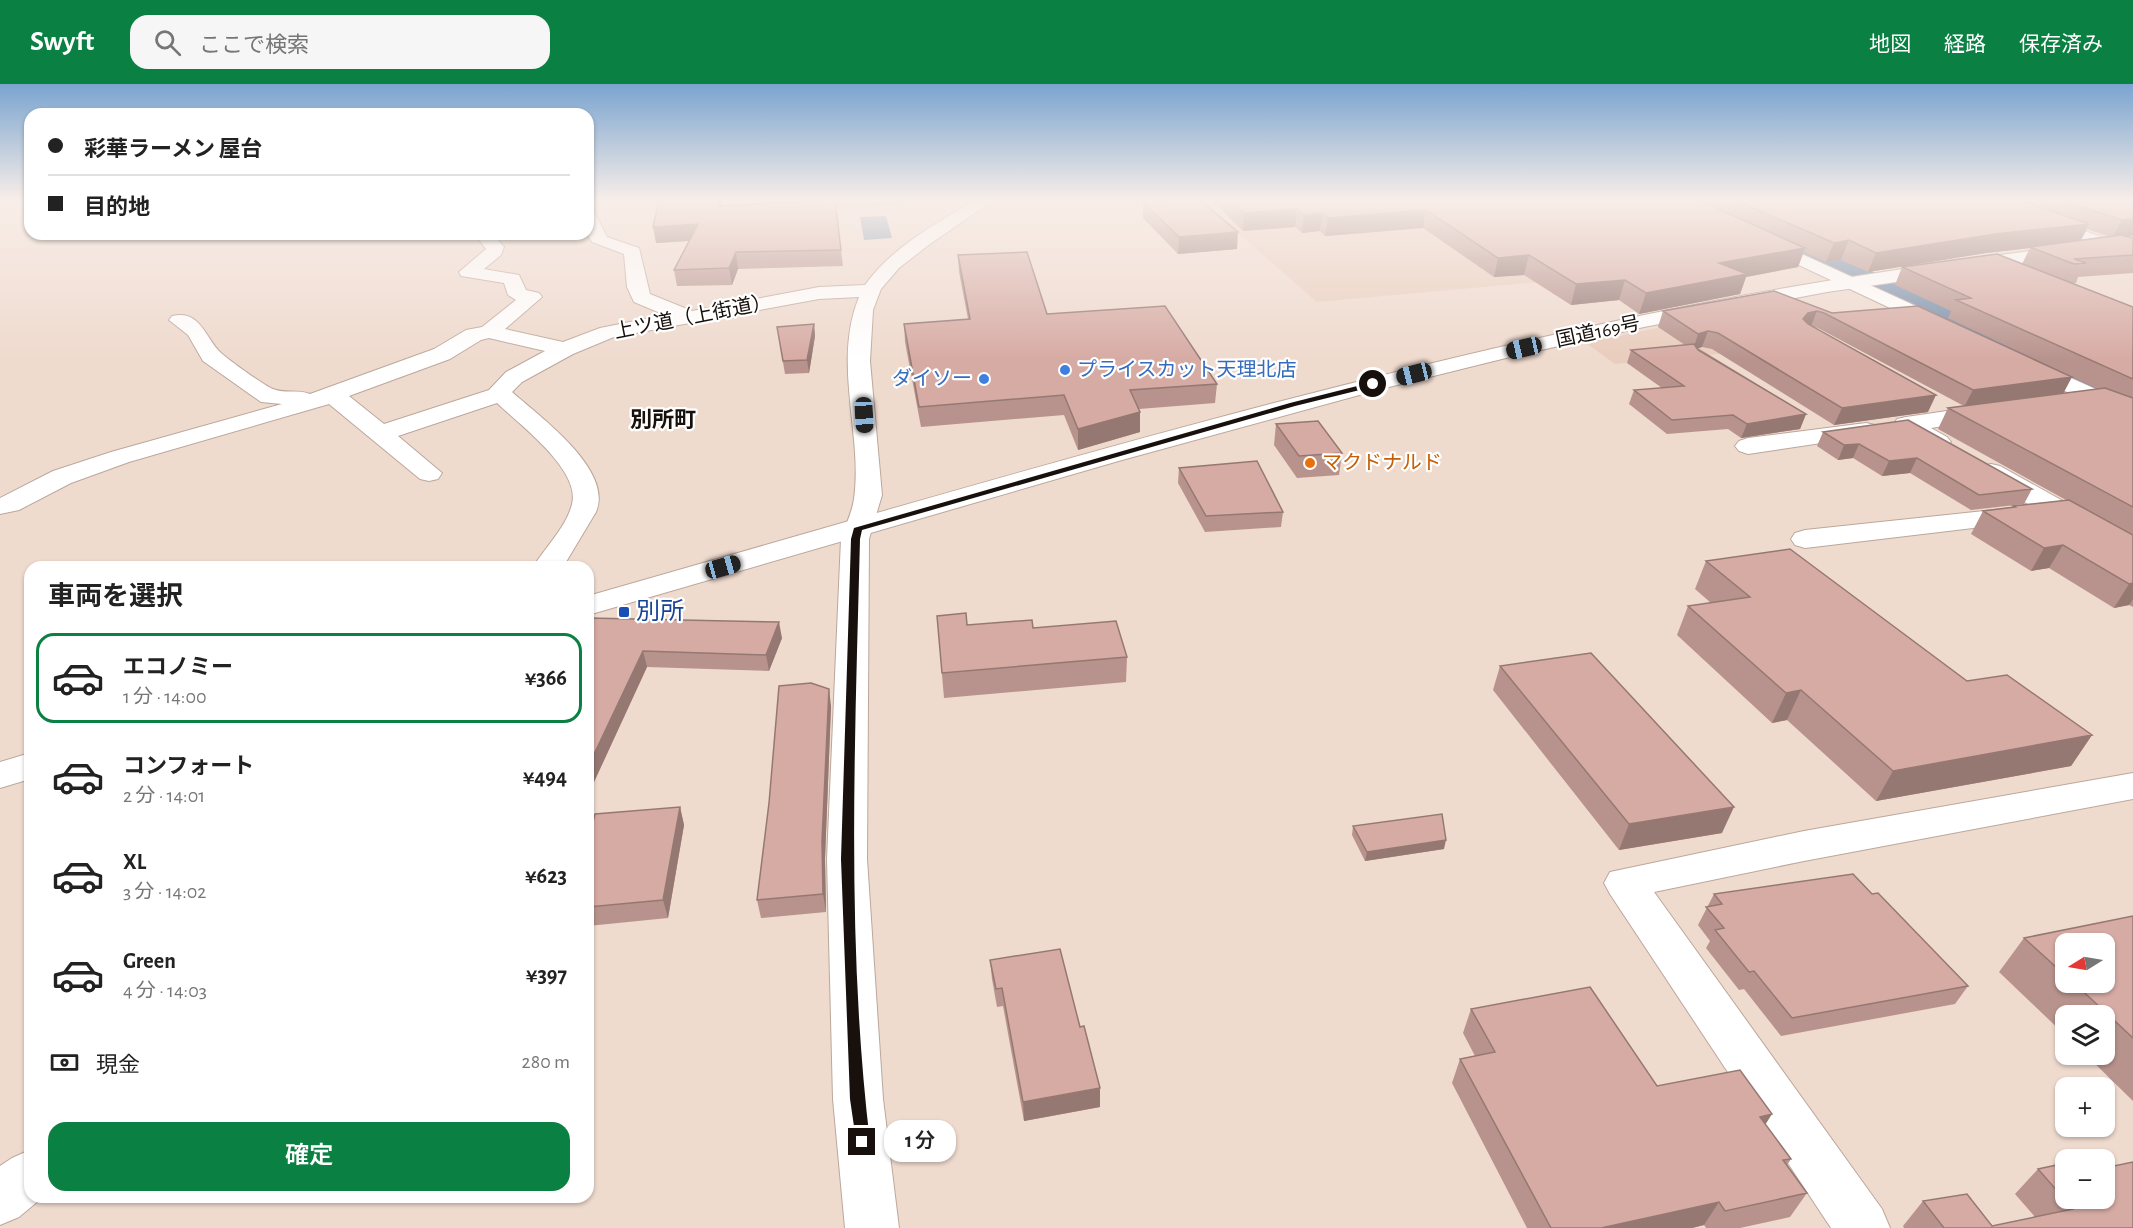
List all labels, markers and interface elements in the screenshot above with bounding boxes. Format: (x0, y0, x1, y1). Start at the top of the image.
search box (130, 15, 550, 69)
icon: search (151, 26, 184, 59)
text: Swyft (30, 28, 94, 56)
text: ここで検索 (199, 34, 309, 56)
text: 地図 (1869, 34, 1911, 55)
text: 経路 (1944, 34, 1986, 55)
text: 保存済み (2019, 34, 2103, 55)
text: 彩華ラーメン 屋台 (84, 138, 262, 160)
text: 目的地 (84, 196, 150, 218)
street label: 上ツ道（上街道） (612, 290, 773, 342)
street label: 国道169号 (1554, 312, 1642, 351)
car (1504, 335, 1544, 361)
place label: プライスカット天理北店 (1077, 359, 1296, 380)
car (1394, 361, 1434, 387)
marker: プライスカット天理北店 (1058, 363, 1072, 377)
place label: ダイソー (892, 368, 972, 389)
route start (1359, 370, 1386, 397)
marker: ダイソー (977, 372, 991, 386)
car (854, 397, 874, 433)
district label: 別所町 (630, 408, 696, 431)
place label: マクドナルド (1322, 452, 1442, 473)
marker: マクドナルド (1303, 456, 1317, 470)
car (703, 553, 743, 581)
text: 車両を選択 (48, 583, 183, 610)
place label: 別所 (636, 599, 684, 624)
marker: 別所 (617, 605, 631, 619)
icon: car (51, 651, 105, 705)
text: エコノミー (123, 656, 233, 678)
text: ¥366 (525, 667, 567, 689)
text: 1 分 · 14:00 (123, 687, 207, 707)
icon: car (51, 750, 105, 804)
text: コンフォート (123, 755, 254, 777)
text: ¥494 (523, 766, 567, 788)
text: 2 分 · 14:01 (123, 786, 205, 806)
icon: car (51, 849, 105, 903)
text: XL (123, 851, 146, 873)
text: ¥623 (525, 865, 567, 887)
text: 3 分 · 14:02 (123, 882, 206, 902)
north arrow (2055, 933, 2115, 993)
map controls (2055, 933, 2115, 1209)
icon: car (51, 948, 105, 1002)
text: Green (123, 950, 176, 972)
text: ¥397 (526, 964, 567, 986)
text: 4 分 · 14:03 (123, 981, 207, 1001)
button: layers (2055, 1005, 2115, 1065)
icon: cash (48, 1046, 81, 1079)
text: 280 m (522, 1052, 570, 1072)
text: 現金 (96, 1054, 140, 1076)
button: + (2055, 1077, 2115, 1137)
callout: 1 分 (883, 1121, 955, 1163)
button: 確定 (48, 1122, 570, 1191)
route end (848, 1128, 875, 1155)
text: 1 分 (905, 1131, 935, 1151)
button: − (2055, 1149, 2115, 1209)

